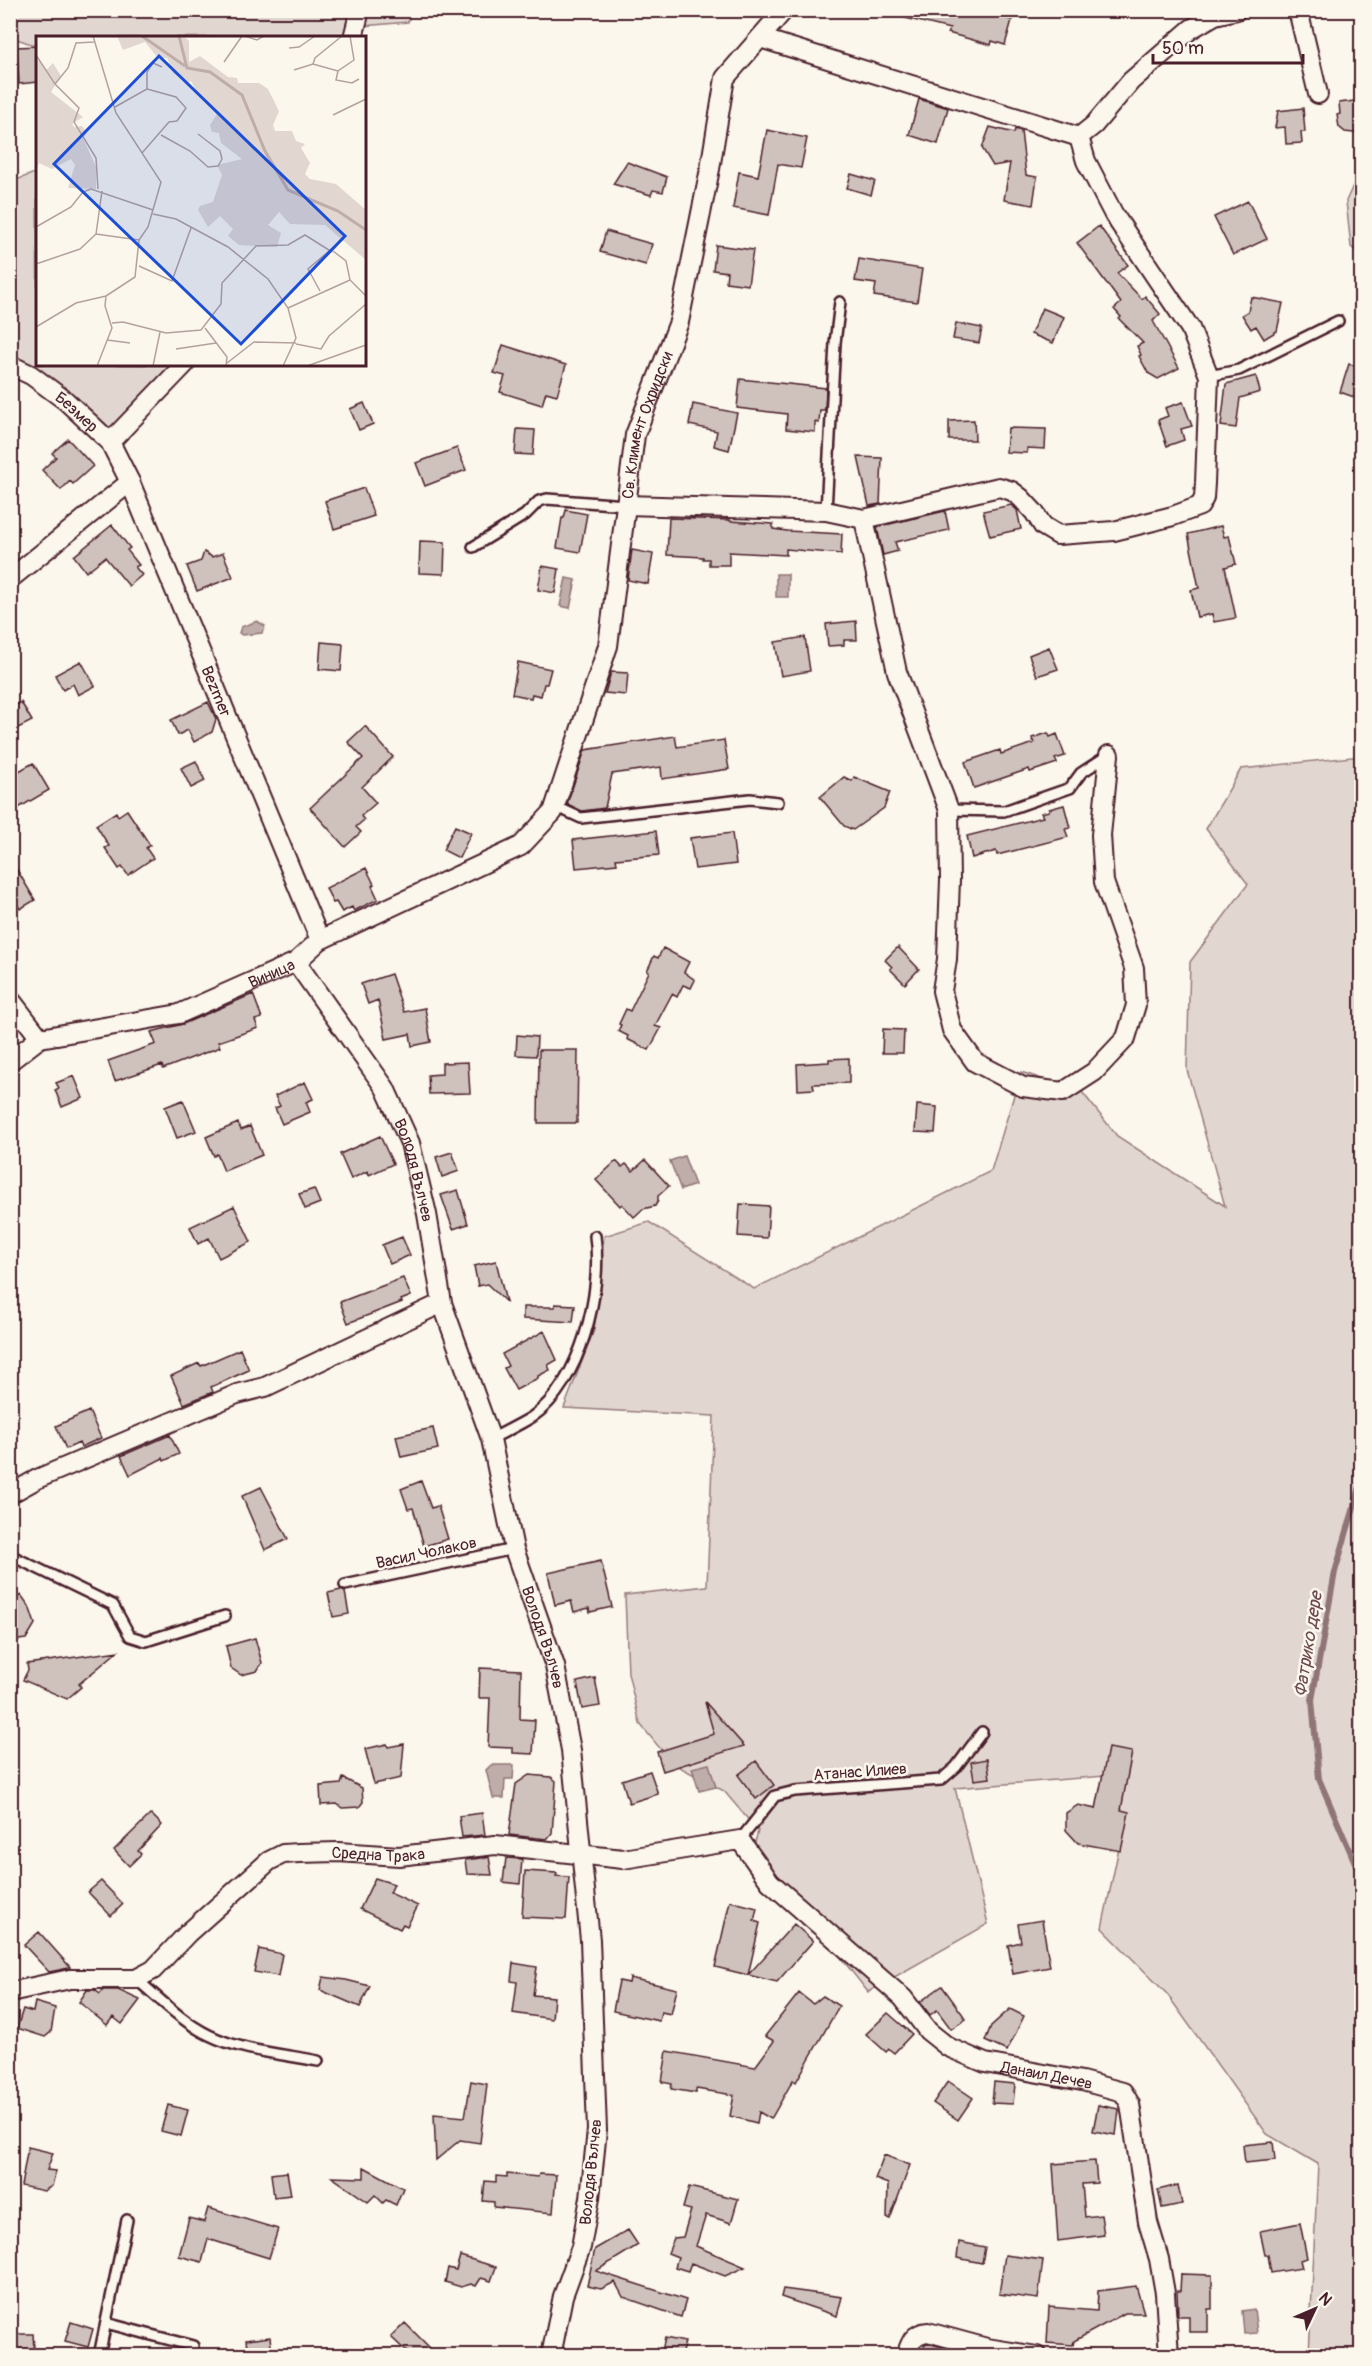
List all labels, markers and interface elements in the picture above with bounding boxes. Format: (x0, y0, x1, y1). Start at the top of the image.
scale bar (1153, 27, 1303, 65)
inset map (36, 36, 366, 366)
text: 50 m (1162, 37, 1204, 60)
street label: Св. Климент Охридски (618, 349, 678, 500)
street label: Безмер (51, 388, 102, 437)
street label: Bezmer (196, 663, 235, 720)
street label: Виница (245, 955, 298, 993)
street label: Володя Вълчев (389, 1116, 437, 1223)
street label: Васил Чолаков (374, 1533, 478, 1573)
street label: Володя Вълчев (517, 1584, 568, 1690)
water label: Фатрико дере (1289, 1588, 1328, 1698)
street label: Атанас Илиев (813, 1759, 908, 1785)
street label: Средна Трака (331, 1843, 426, 1867)
street label: Данаил Дечев (998, 2057, 1095, 2094)
street label: Володя Вълчев (575, 2118, 607, 2226)
north arrow (1285, 2279, 1345, 2339)
text: N (1314, 2288, 1336, 2310)

